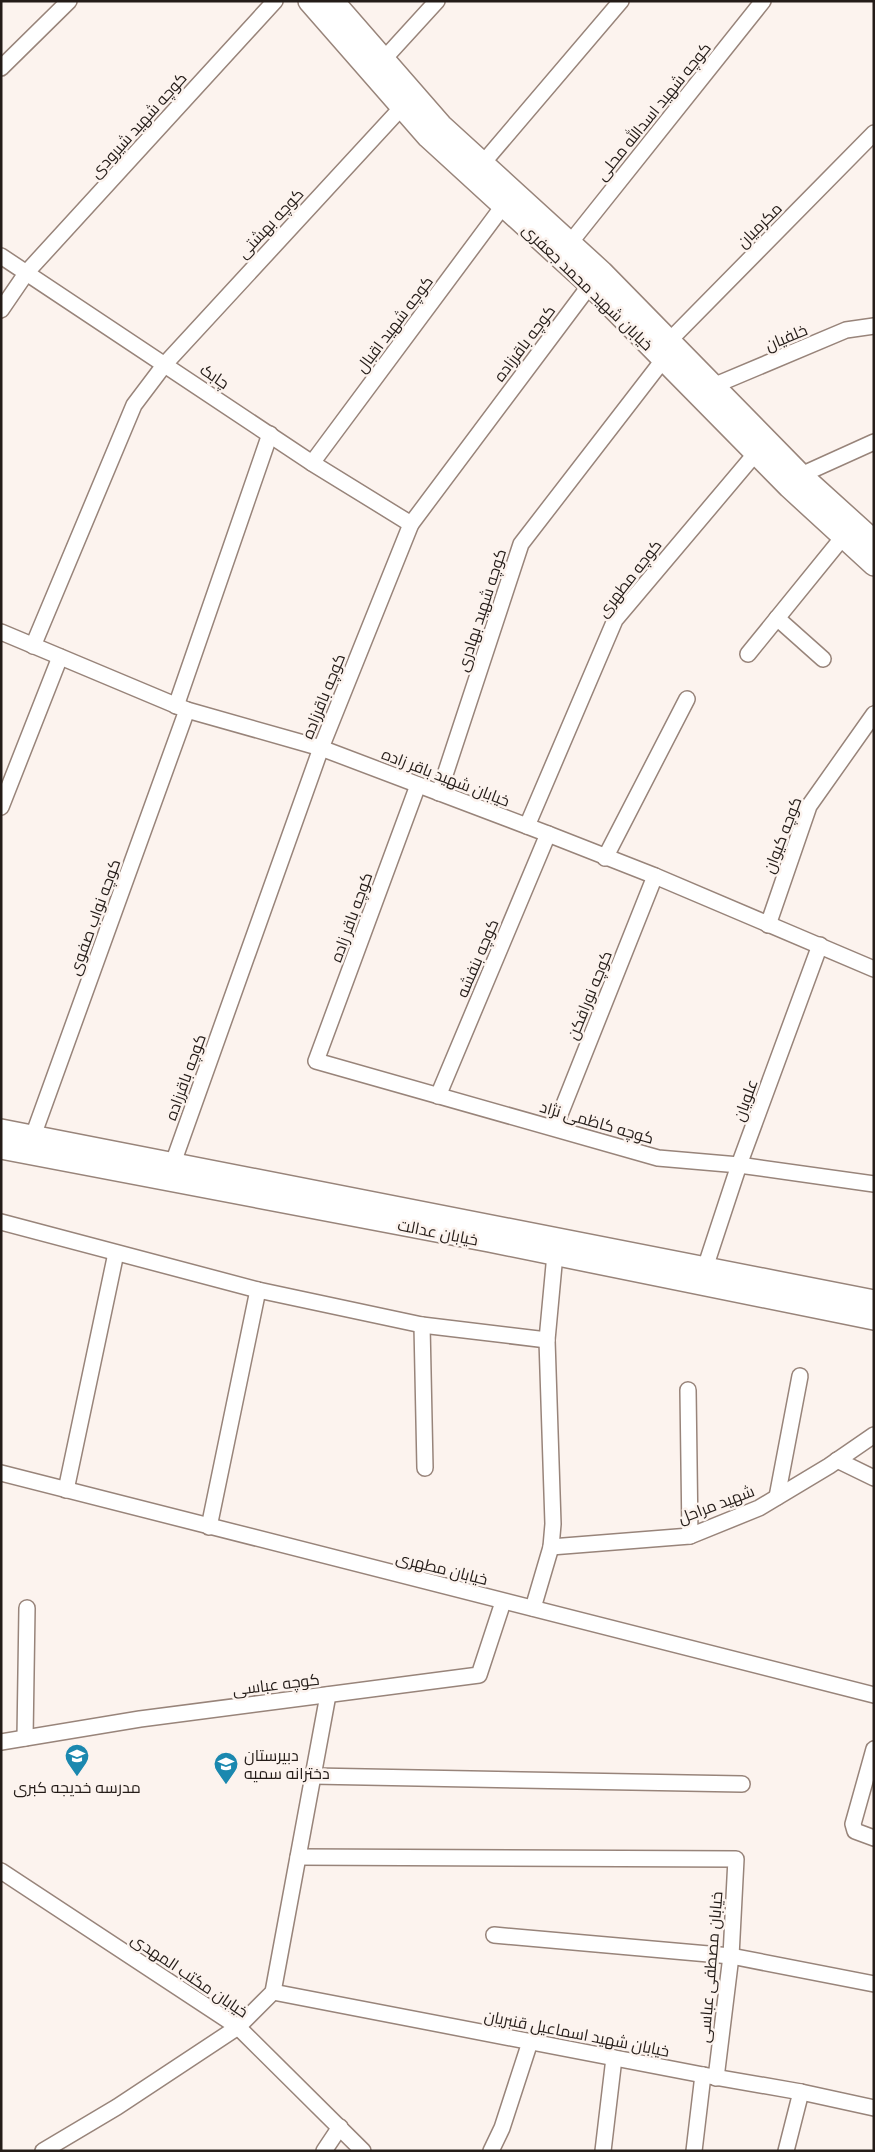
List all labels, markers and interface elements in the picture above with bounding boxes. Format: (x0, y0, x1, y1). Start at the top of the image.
street label: کوچه شهید اسدالله محلی (591, 38, 716, 185)
street label: کوچه شهید شیرودی (85, 68, 192, 183)
street label: کوچه بهشتی (232, 184, 309, 264)
street label: مکرمیان (732, 198, 787, 253)
street label: خیابان شهید محمد جعفری (518, 219, 658, 355)
street label: کوچه شهید اقبال (351, 272, 439, 378)
street label: کوچه باقرزاده (489, 301, 561, 386)
street label: خلفیان (762, 319, 811, 356)
street label: چابک (195, 359, 233, 395)
street label: کوچه مطهری (592, 535, 667, 622)
street label: کوچه شهید بهادری (452, 546, 512, 675)
street label: کوچه باقرزاده (297, 650, 351, 742)
street label: خیابان شهید باقر زاده (379, 743, 513, 812)
street label: کوچه کیوان (758, 794, 808, 877)
street label: کوچه نواب صفوی (64, 856, 126, 979)
street label: کوچه باقر زاده (326, 869, 378, 965)
street label: کوچه بنفشه (452, 916, 504, 1001)
street label: کوچه نورافکن (562, 947, 618, 1043)
street label: کوچه باقرزاده (160, 1031, 212, 1124)
street label: علویان (728, 1076, 763, 1124)
street label: کوچه کاظمی نژاد (537, 1096, 656, 1150)
street label: خیابان عدالت (396, 1214, 480, 1251)
street label: شهید مراحل (675, 1480, 757, 1529)
street label: خیابان مطهری (394, 1547, 490, 1590)
street label: کوچه عباسی (231, 1669, 321, 1701)
school or university icon: مدرسه خدیجه کبری (64, 1743, 90, 1777)
place label: دبیرستان دخترانه سمیه (244, 1745, 330, 1783)
school or university icon: دبیرستان دخترانه سمیه (213, 1751, 239, 1785)
place label: مدرسه خدیجه کبری (13, 1777, 141, 1798)
street label: خیابان مصطفی عباسی (693, 1890, 728, 2044)
street label: خیابان مکتب المهدی (127, 1928, 252, 2022)
street label: خیابان شهید اسماعیل قنبریان (482, 2005, 671, 2062)

